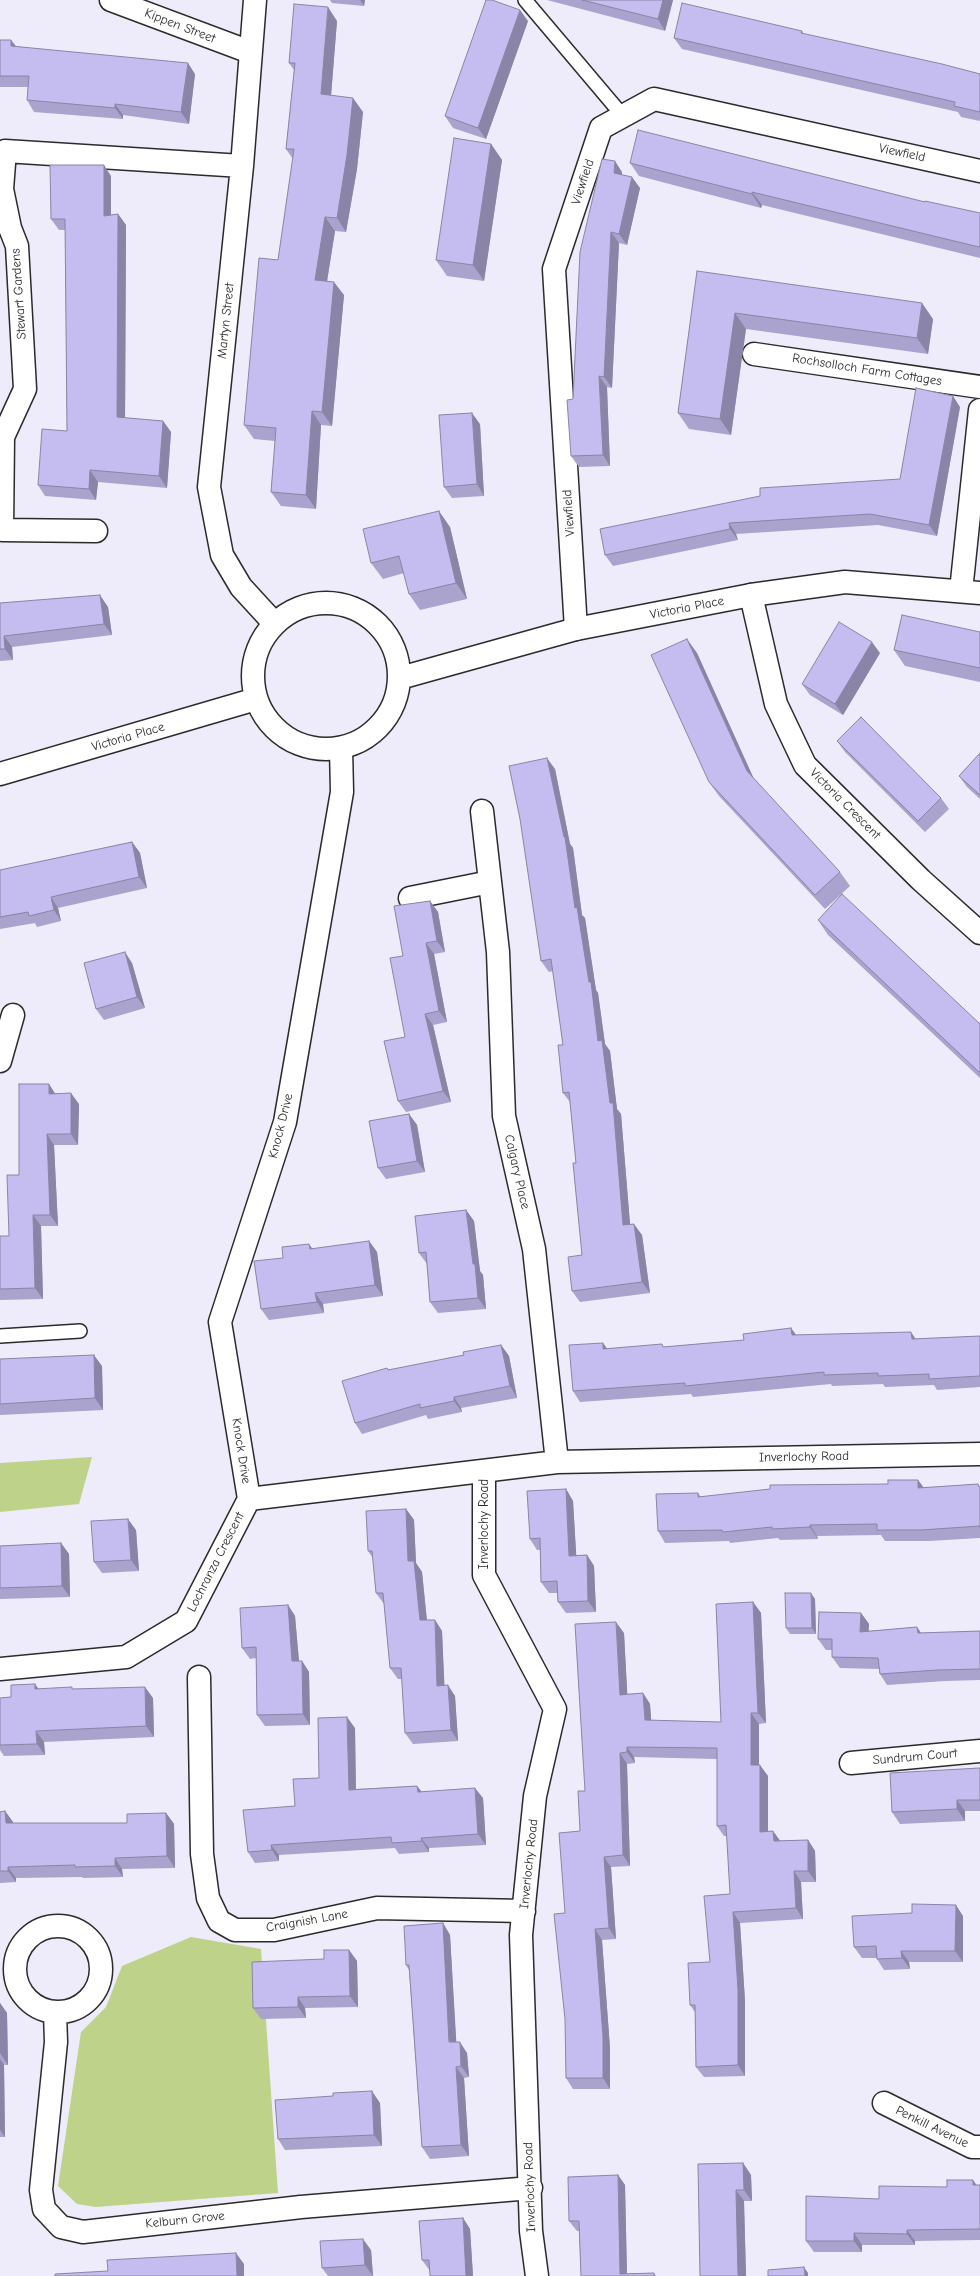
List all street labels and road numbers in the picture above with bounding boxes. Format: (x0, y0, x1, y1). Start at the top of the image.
street label: Kippen Street (142, 5, 218, 47)
street label: Viewfield (877, 140, 927, 166)
street label: Viewfield (568, 157, 598, 207)
street label: Stewart Gardens (8, 248, 30, 340)
street label: Martyn Street (214, 282, 238, 360)
street label: Rochsolloch Farm Cottages (791, 350, 943, 390)
street label: Viewfield (560, 489, 578, 537)
street label: Victoria Place (649, 593, 725, 623)
street label: Victoria Place (90, 719, 166, 755)
street label: Victoria Crescent (806, 765, 884, 843)
street label: Knock Drive (265, 1092, 297, 1160)
street label: Calgary Place (501, 1133, 533, 1211)
street label: Knock Drive (228, 1417, 254, 1485)
street label: Inverlochy Road (759, 1448, 849, 1466)
street label: Inverlochy Road (476, 1479, 492, 1569)
street label: Lochranza Crescent (184, 1509, 248, 1615)
street label: Sundrum Court (872, 1746, 958, 1768)
street label: Inverlochy Road (517, 1818, 541, 1910)
street label: Craignish Lane (265, 1906, 349, 1936)
street label: Penkill Avenue (893, 2103, 971, 2151)
street label: Inverlochy Road (521, 2142, 539, 2232)
street label: Kelburn Grove (145, 2208, 225, 2232)

